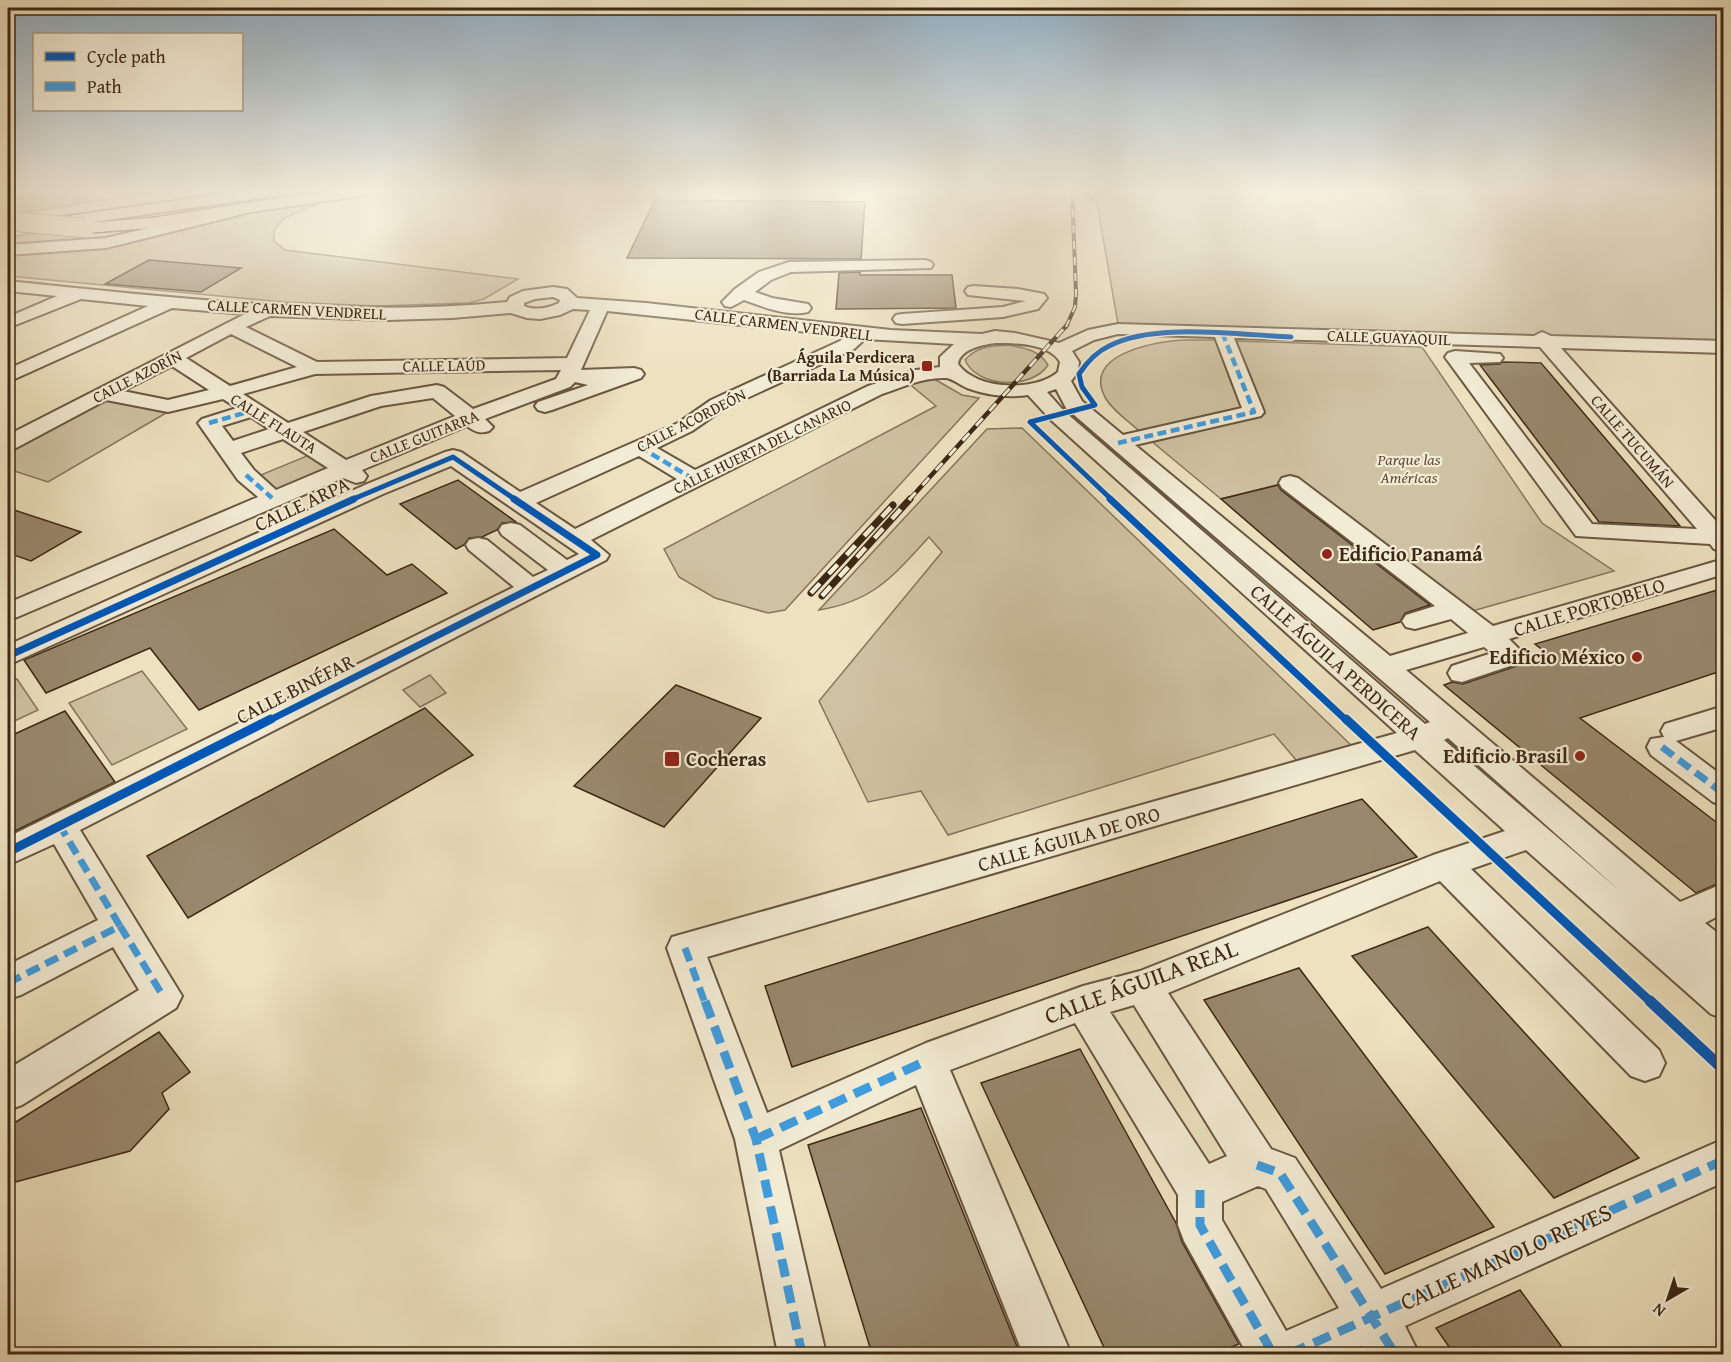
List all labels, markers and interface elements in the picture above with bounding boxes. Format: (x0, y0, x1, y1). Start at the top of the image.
legend (33, 33, 243, 111)
text: Cycle path (87, 43, 166, 70)
text: Path (87, 73, 122, 100)
street label: CALLE CARMEN VENDRELL (207, 292, 387, 326)
street label: CALLE CARMEN VENDRELL (694, 301, 875, 347)
street label: CALLE GUAYAQUIL (1327, 323, 1451, 351)
street label: CALLE AZORÍN (88, 343, 186, 409)
place label: Águila Perdicera (Barriada La Música) (767, 345, 916, 387)
street label: CALLE LAÚD (402, 352, 486, 378)
marker: Águila Perdicera (Barriada La Música) (920, 359, 934, 373)
street label: CALLE ACORDEÓN (632, 382, 750, 458)
street label: CALLE FLAUTA (226, 387, 322, 459)
street label: CALLE TUCUMÁN (1586, 389, 1681, 493)
street label: CALLE HUERTA DEL CANARIO (669, 392, 855, 500)
street label: CALLE GUITARRA (366, 403, 482, 469)
park label: Parque las Américas (1377, 447, 1441, 489)
street label: CALLE ARPA (250, 469, 354, 538)
place label: Edificio Panamá (1339, 539, 1483, 568)
marker: Edificio Panamá (1320, 547, 1334, 561)
street label: CALLE PORTOBELO (1509, 570, 1668, 643)
street label: CALLE ÁGUILA PERDICERA (1244, 577, 1428, 746)
place label: Edificio México (1489, 642, 1625, 671)
street label: CALLE BINÉFAR (231, 646, 359, 731)
marker: Edificio México (1630, 650, 1644, 664)
place label: Edificio Brasil (1443, 741, 1568, 770)
place label: Cocheras (686, 744, 766, 773)
marker: Edificio Brasil (1573, 749, 1587, 763)
marker: Cocheras (663, 750, 681, 768)
street label: CALLE ÁGUILA DE ORO (974, 799, 1163, 878)
street label: CALLE ÁGUILA REAL (1039, 930, 1243, 1033)
street label: CALLE MANOLO REYES (1395, 1194, 1617, 1319)
north arrow (1638, 1269, 1698, 1329)
text: N (1647, 1298, 1670, 1323)

